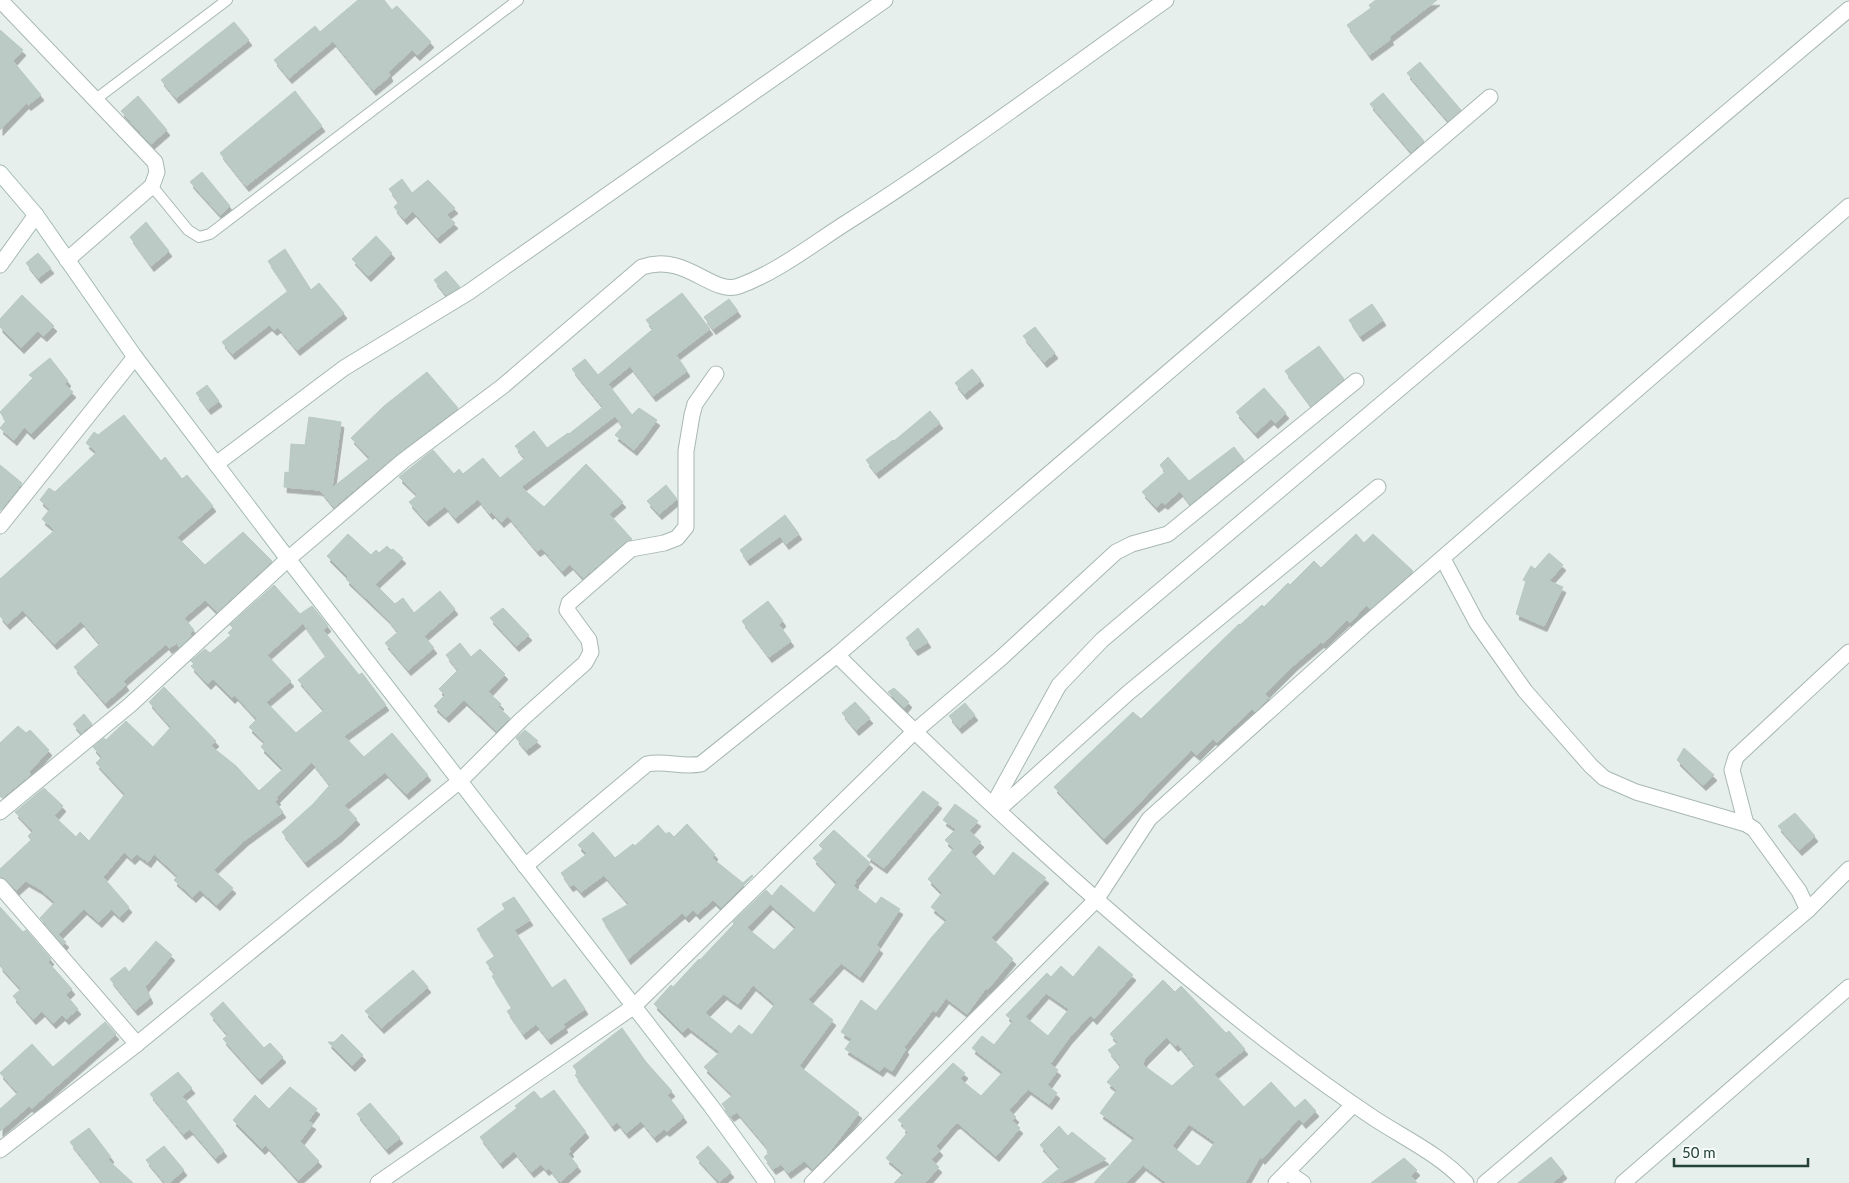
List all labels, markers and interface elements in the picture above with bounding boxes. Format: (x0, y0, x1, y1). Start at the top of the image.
scale bar (1674, 1136, 1808, 1168)
text: 50 m (1682, 1143, 1716, 1161)

